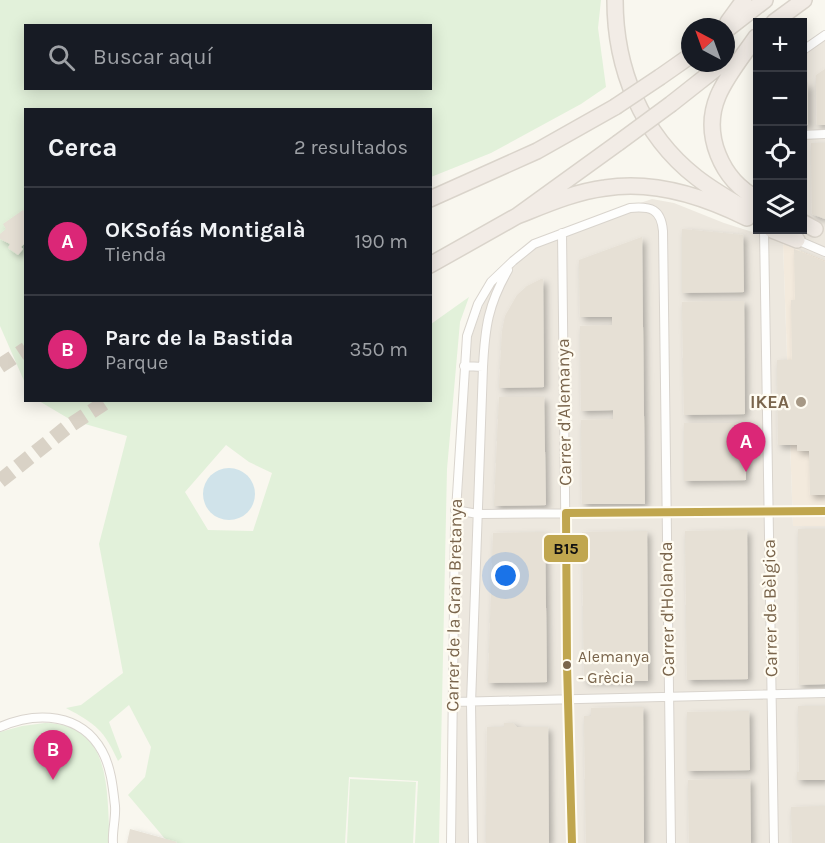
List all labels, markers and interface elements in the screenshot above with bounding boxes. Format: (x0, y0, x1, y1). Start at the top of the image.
north arrow (681, 18, 735, 72)
map controls (753, 18, 807, 234)
button: + (753, 18, 807, 72)
search box (24, 24, 432, 90)
icon: search (45, 41, 78, 74)
text: Buscar aquí (93, 44, 213, 70)
button: − (753, 72, 807, 126)
button: locate (753, 126, 807, 180)
text: Cerca (48, 132, 117, 163)
text: 2 resultados (294, 136, 408, 159)
button: layers (753, 180, 807, 234)
text: OKSofás Montigalà (105, 217, 306, 243)
text: A (61, 230, 74, 253)
text: 190 m (354, 230, 408, 253)
text: Tienda (105, 243, 166, 266)
text: Parc de la Bastida (105, 325, 293, 351)
text: B (61, 338, 74, 361)
text: 350 m (350, 338, 408, 361)
street label: Carrer d'Alemanya (552, 338, 576, 486)
text: Parque (105, 351, 168, 374)
place label: IKEA (750, 391, 789, 413)
marker: IKEA (794, 395, 808, 409)
pin: A (726, 422, 766, 472)
street label: Carrer de la Gran Bretanya (441, 498, 467, 712)
line badge: B15 (543, 534, 589, 563)
text: B15 (553, 539, 579, 558)
street label: Carrer de Bèlgica (758, 539, 782, 677)
street label: Carrer d'Holanda (655, 541, 679, 677)
your location (491, 561, 520, 590)
place label: Alemanya - Grècia (578, 647, 650, 687)
marker: Alemanya - Grècia (561, 659, 573, 671)
pin: B (34, 730, 72, 780)

